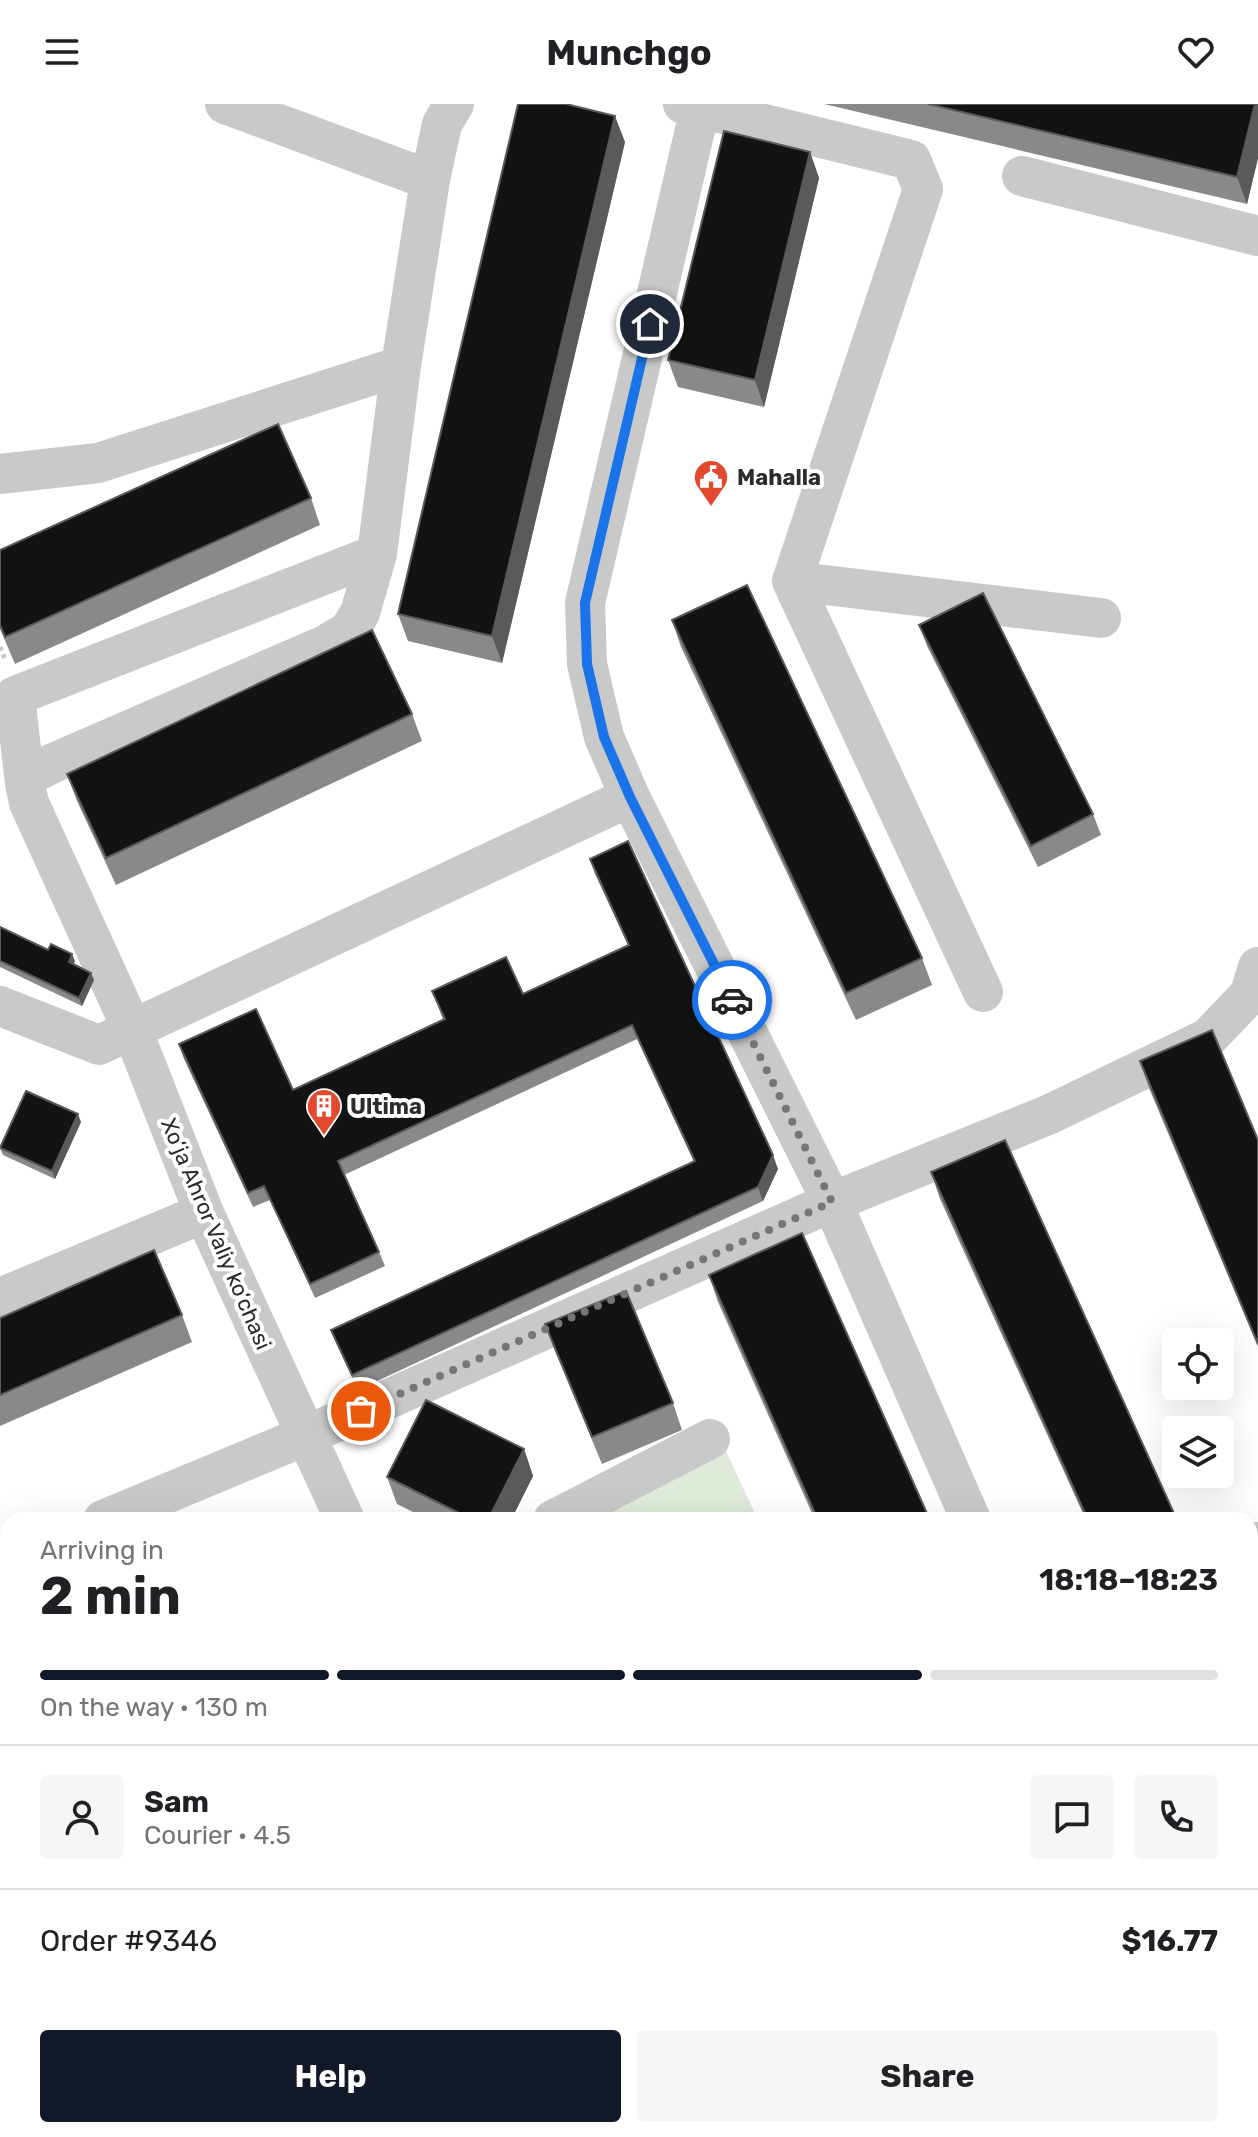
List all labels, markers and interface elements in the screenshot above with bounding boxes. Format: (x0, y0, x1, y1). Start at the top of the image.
icon: menu (40, 30, 84, 74)
icon: heart (1174, 30, 1218, 74)
text: Munchgo (546, 31, 712, 74)
pin (616, 290, 684, 358)
icon: home (628, 302, 672, 346)
public building icon: Mahalla (692, 458, 730, 508)
place label: Mahalla (737, 464, 821, 491)
courier (692, 960, 772, 1040)
icon: car (710, 978, 754, 1022)
building icon: Ultima (305, 1087, 343, 1137)
place label: Ultima (350, 1093, 422, 1120)
street label: Xo‘ja Ahror Valiy ko‘chasi (155, 1114, 277, 1354)
map controls (1162, 1328, 1234, 1488)
button: locate (1162, 1328, 1234, 1400)
pin (327, 1377, 395, 1445)
icon: bag (339, 1389, 383, 1433)
button: layers (1162, 1416, 1234, 1488)
text: Arriving in (40, 1535, 164, 1566)
text: 18:18–18:23 (1039, 1562, 1218, 1598)
text: 2 min (40, 1565, 181, 1627)
text: On the way · 130 m (40, 1692, 268, 1723)
button: person (40, 1775, 124, 1859)
button: chat (1030, 1775, 1114, 1859)
button: phone (1134, 1775, 1218, 1859)
text: Sam (144, 1784, 209, 1820)
text: Courier · 4.5 (144, 1820, 291, 1851)
text: Order #9346 (40, 1923, 217, 1959)
text: $16.77 (1122, 1923, 1218, 1959)
button: Help (40, 2030, 621, 2122)
button: Share (637, 2030, 1218, 2122)

